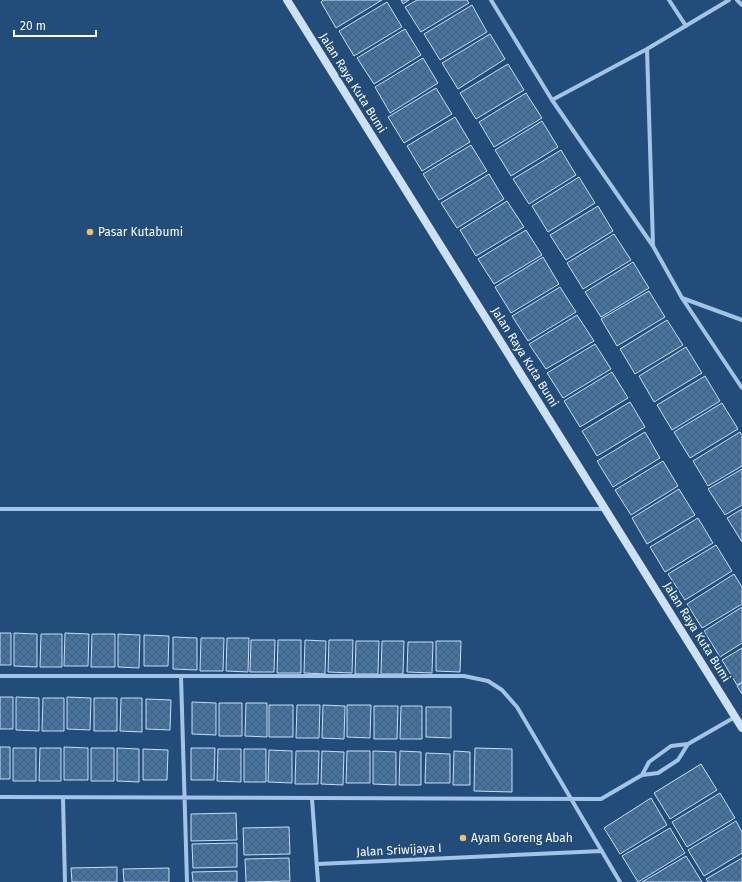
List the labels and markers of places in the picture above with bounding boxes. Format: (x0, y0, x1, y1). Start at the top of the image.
place label: Pasar Kutabumi (98, 225, 183, 239)
marker: Pasar Kutabumi (85, 227, 95, 237)
place label: Ayam Goreng Abah (471, 831, 573, 845)
marker: Ayam Goreng Abah (458, 833, 468, 843)

